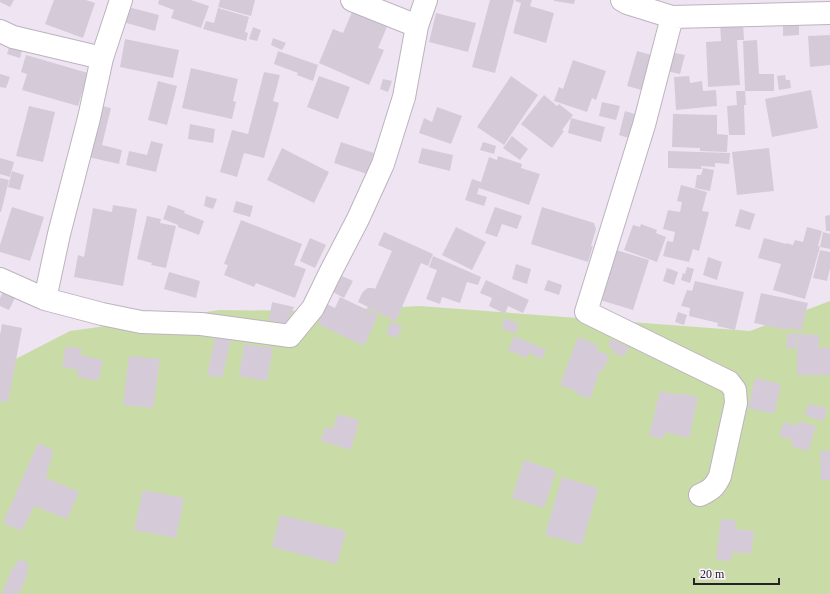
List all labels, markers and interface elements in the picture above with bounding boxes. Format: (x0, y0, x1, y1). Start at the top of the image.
scale bar (694, 560, 779, 586)
text: 20 m (700, 567, 725, 581)

